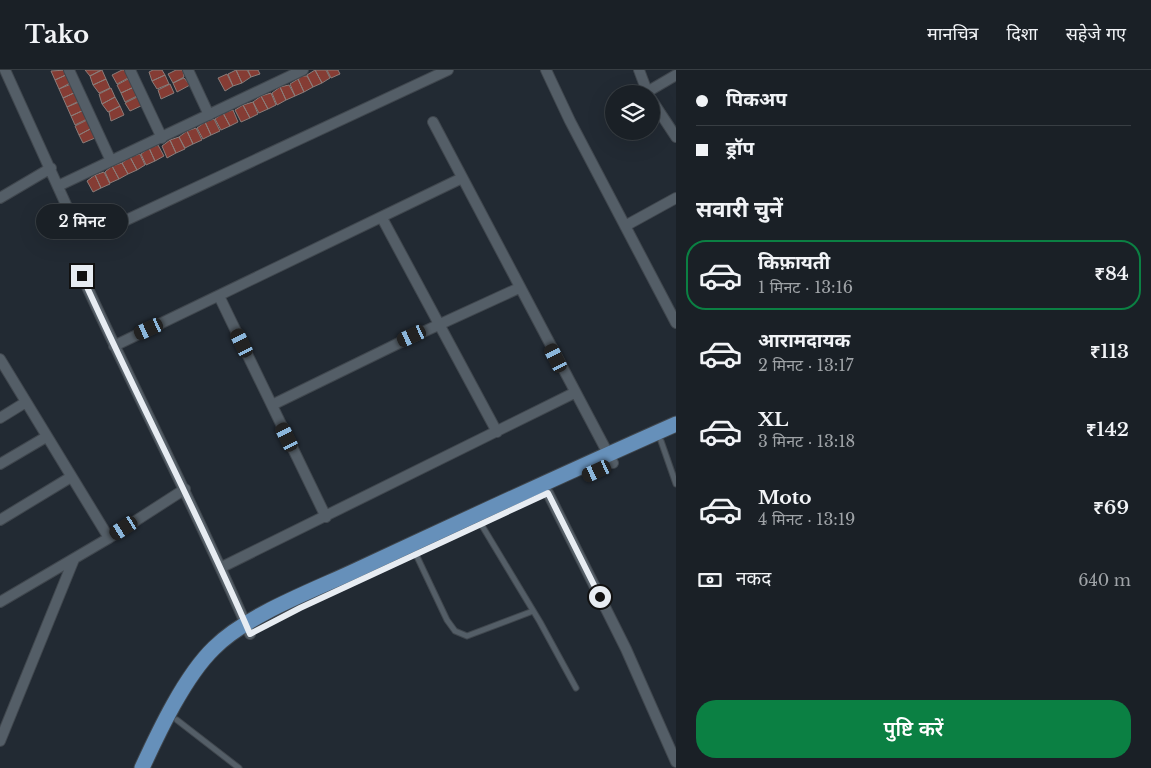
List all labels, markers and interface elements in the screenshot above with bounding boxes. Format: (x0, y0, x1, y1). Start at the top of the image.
text: Tako (25, 20, 89, 49)
text: मानचित्र (927, 23, 979, 45)
text: दिशा (1007, 23, 1038, 45)
text: सहेजे गए (1066, 23, 1126, 45)
map controls (605, 85, 660, 140)
button: layers (605, 85, 660, 140)
text: पिकअप (726, 88, 787, 111)
text: ड्रॉप (726, 137, 754, 160)
text: सवारी चुनें (696, 196, 783, 223)
callout: 2 मिनट (36, 204, 128, 238)
text: 2 मिनट (58, 211, 106, 231)
text: किफ़ायती (758, 251, 830, 274)
icon: car (698, 253, 743, 298)
text: ₹84 (1094, 262, 1129, 285)
route end (71, 265, 93, 287)
text: 1 मिनट · 13:16 (758, 277, 853, 297)
car (132, 316, 165, 342)
car (395, 323, 428, 349)
car (228, 326, 255, 360)
text: आरामदायक (758, 329, 850, 352)
icon: car (698, 331, 743, 376)
text: ₹113 (1090, 340, 1129, 363)
car (542, 341, 569, 375)
text: 2 मिनट · 13:17 (758, 355, 854, 375)
text: XL (758, 408, 788, 431)
icon: car (698, 409, 743, 454)
text: ₹142 (1086, 418, 1129, 441)
car (273, 420, 300, 454)
text: 3 मिनट · 13:18 (758, 431, 855, 451)
car (580, 458, 613, 484)
text: Moto (758, 486, 812, 509)
icon: car (698, 487, 743, 532)
text: ₹69 (1093, 496, 1129, 519)
text: 4 मिनट · 13:19 (758, 509, 855, 529)
car (107, 514, 140, 542)
icon: cash (696, 566, 724, 594)
text: नकद (736, 567, 771, 590)
text: 640 m (1078, 570, 1131, 590)
route start (589, 586, 611, 608)
button: पुष्टि करें (696, 700, 1131, 758)

